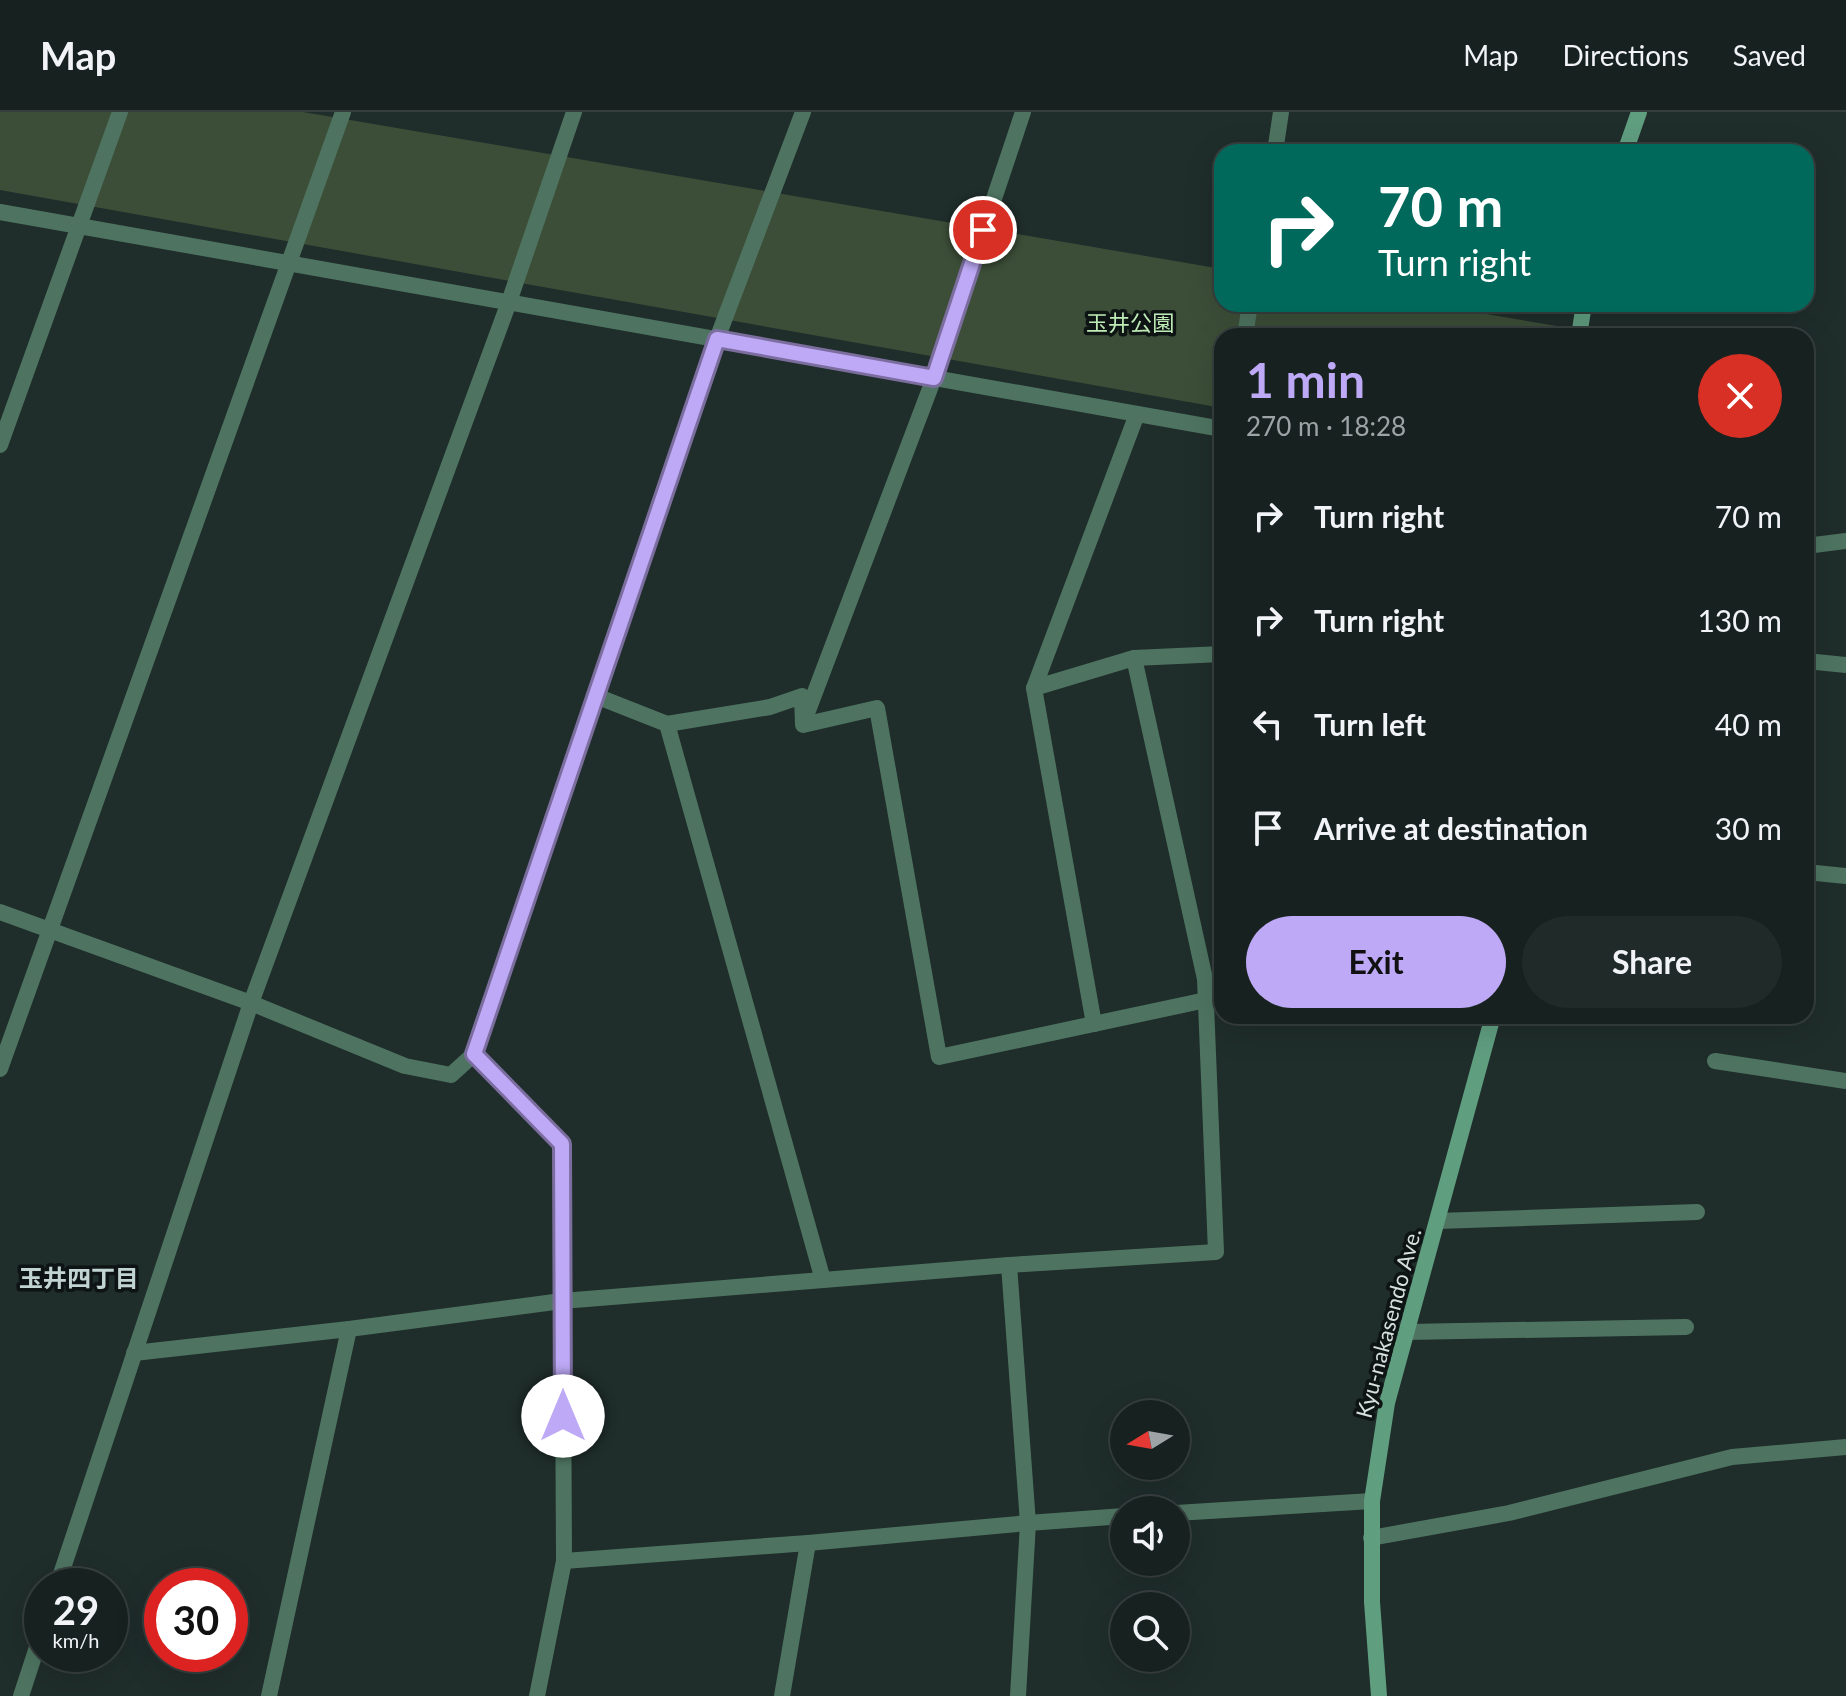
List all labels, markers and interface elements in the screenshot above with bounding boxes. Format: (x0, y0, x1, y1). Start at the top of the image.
text: Map (40, 32, 116, 78)
text: Map (1463, 38, 1518, 72)
text: Directions (1562, 38, 1689, 72)
text: Saved (1733, 38, 1806, 72)
text: 70 m (1378, 172, 1503, 239)
icon: right (1246, 176, 1350, 280)
pin (949, 196, 1017, 264)
icon: arrive (961, 208, 1005, 252)
text: Turn right (1378, 240, 1531, 284)
park label: 玉井公園 (1086, 309, 1174, 336)
text: 1 min (1246, 351, 1365, 408)
button: close (1698, 354, 1782, 438)
text: 270 m · 18:28 (1246, 410, 1406, 442)
icon: right (1246, 494, 1290, 538)
text: Turn right (1314, 498, 1444, 534)
text: 70 m (1715, 498, 1782, 534)
icon: right (1246, 598, 1290, 642)
text: Turn right (1314, 602, 1444, 638)
text: 130 m (1697, 602, 1782, 638)
icon: left (1246, 702, 1290, 746)
text: Turn left (1314, 706, 1426, 742)
text: 40 m (1715, 706, 1782, 742)
icon: arrive (1246, 806, 1290, 850)
text: Arrive at destination (1314, 810, 1588, 846)
text: 30 m (1715, 810, 1782, 846)
button: Exit (1246, 916, 1506, 1008)
button: Share (1522, 916, 1782, 1008)
street label: Kyu-nakasendo Ave. (1350, 1225, 1426, 1421)
district label: 玉井四丁目 (19, 1263, 139, 1292)
position arrow (521, 1374, 605, 1458)
north arrow (1110, 1400, 1190, 1480)
map controls (1110, 1400, 1190, 1672)
button: sound (1110, 1496, 1190, 1576)
speed limit sign: 30 (144, 1568, 248, 1672)
text: 29 (53, 1586, 99, 1634)
button: search (1110, 1592, 1190, 1672)
text: km/h (53, 1628, 99, 1652)

